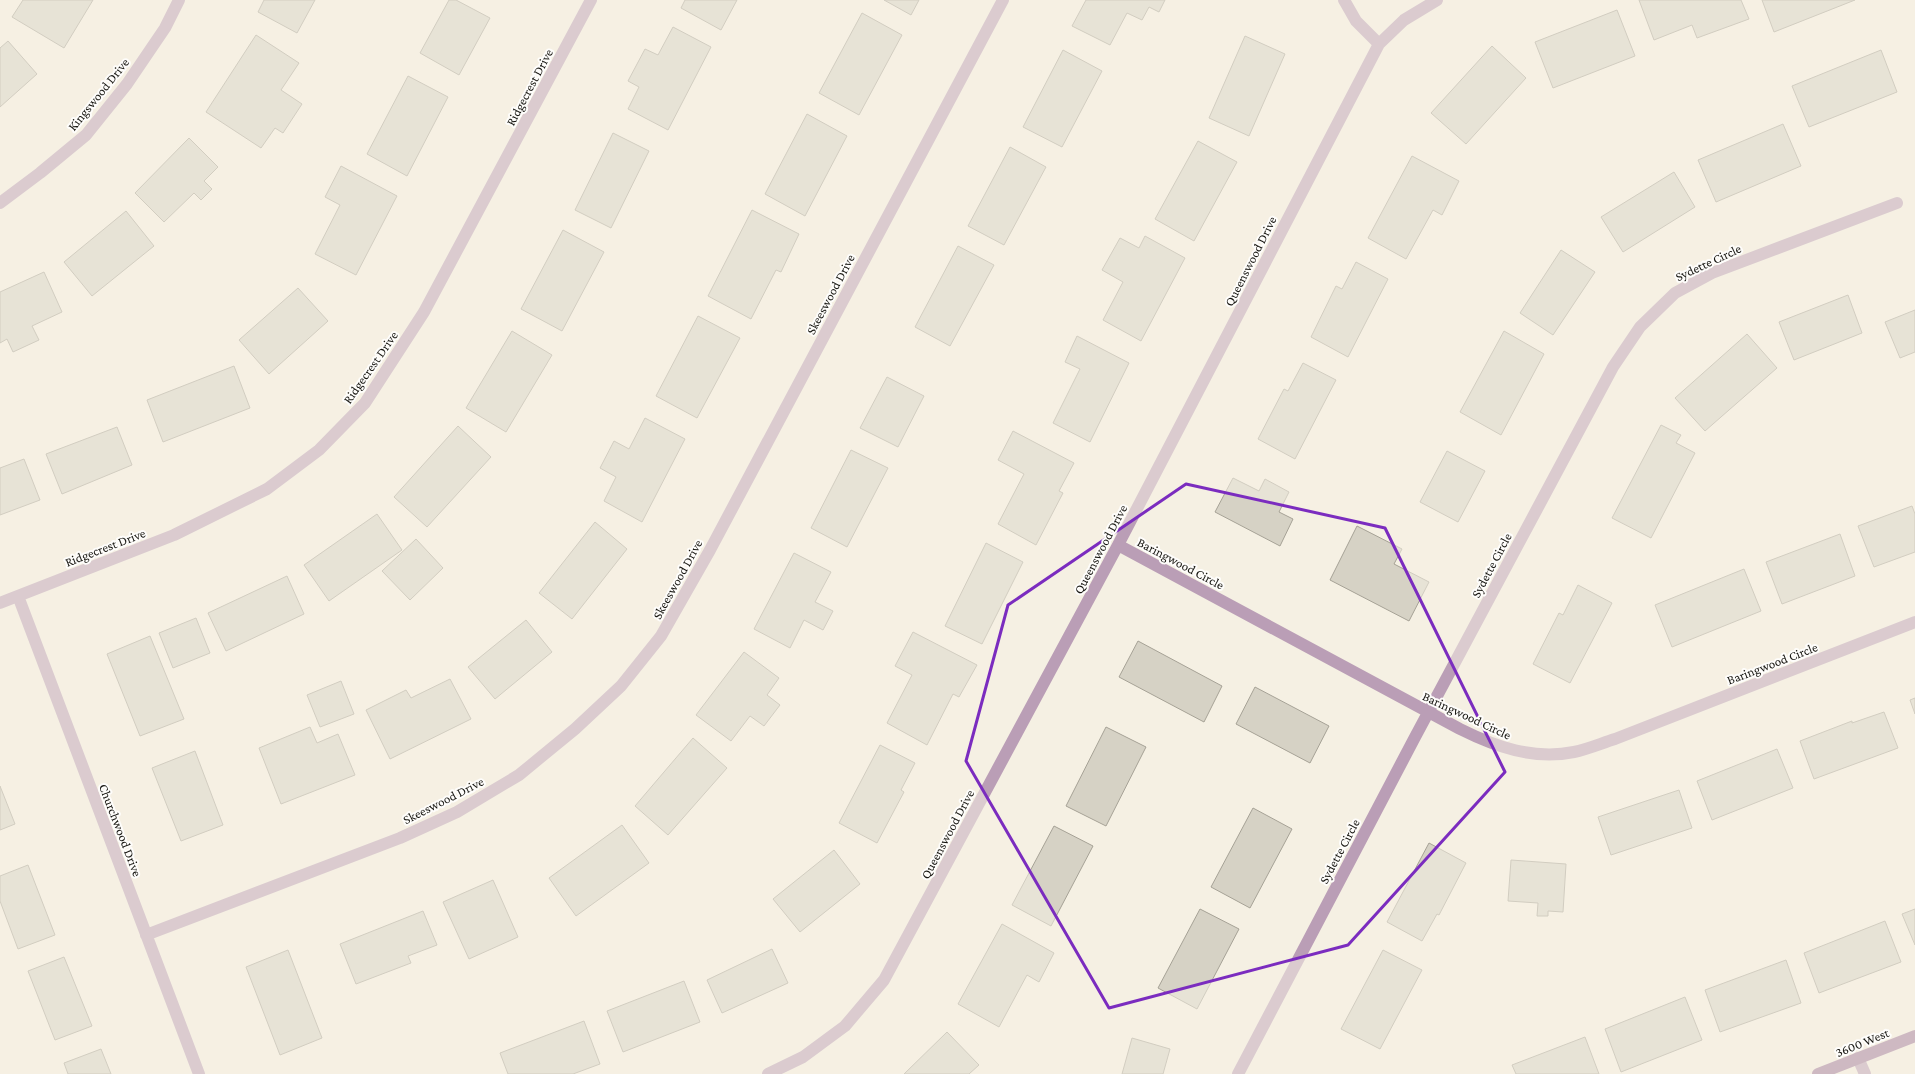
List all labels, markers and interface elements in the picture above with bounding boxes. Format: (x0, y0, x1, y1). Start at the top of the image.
street label: Ridgecrest Drive (503, 46, 556, 128)
street label: Kingswood Drive (65, 55, 132, 134)
street label: Queenswood Drive (1221, 213, 1280, 309)
street label: Sydette Circle (1673, 241, 1744, 284)
street label: Skeeswood Drive (803, 251, 858, 337)
street label: Ridgecrest Drive (340, 328, 401, 406)
street label: Queenswood Drive (1071, 502, 1130, 596)
street label: Ridgecrest Drive (63, 525, 148, 570)
street label: Sydette Circle (1468, 530, 1515, 600)
street label: Baringwood Circle (1135, 534, 1227, 593)
street label: Skeeswood Drive (649, 537, 706, 622)
street label: Baringwood Circle (1725, 639, 1820, 688)
street label: Baringwood Circle (1420, 688, 1514, 743)
street label: Skeeswood Drive (400, 774, 486, 827)
street label: Churchwood Drive (96, 782, 145, 879)
street label: Queenswood Drive (918, 787, 977, 881)
street label: Sydette Circle (1316, 816, 1363, 886)
street label: 3600 West (1833, 1025, 1892, 1060)

